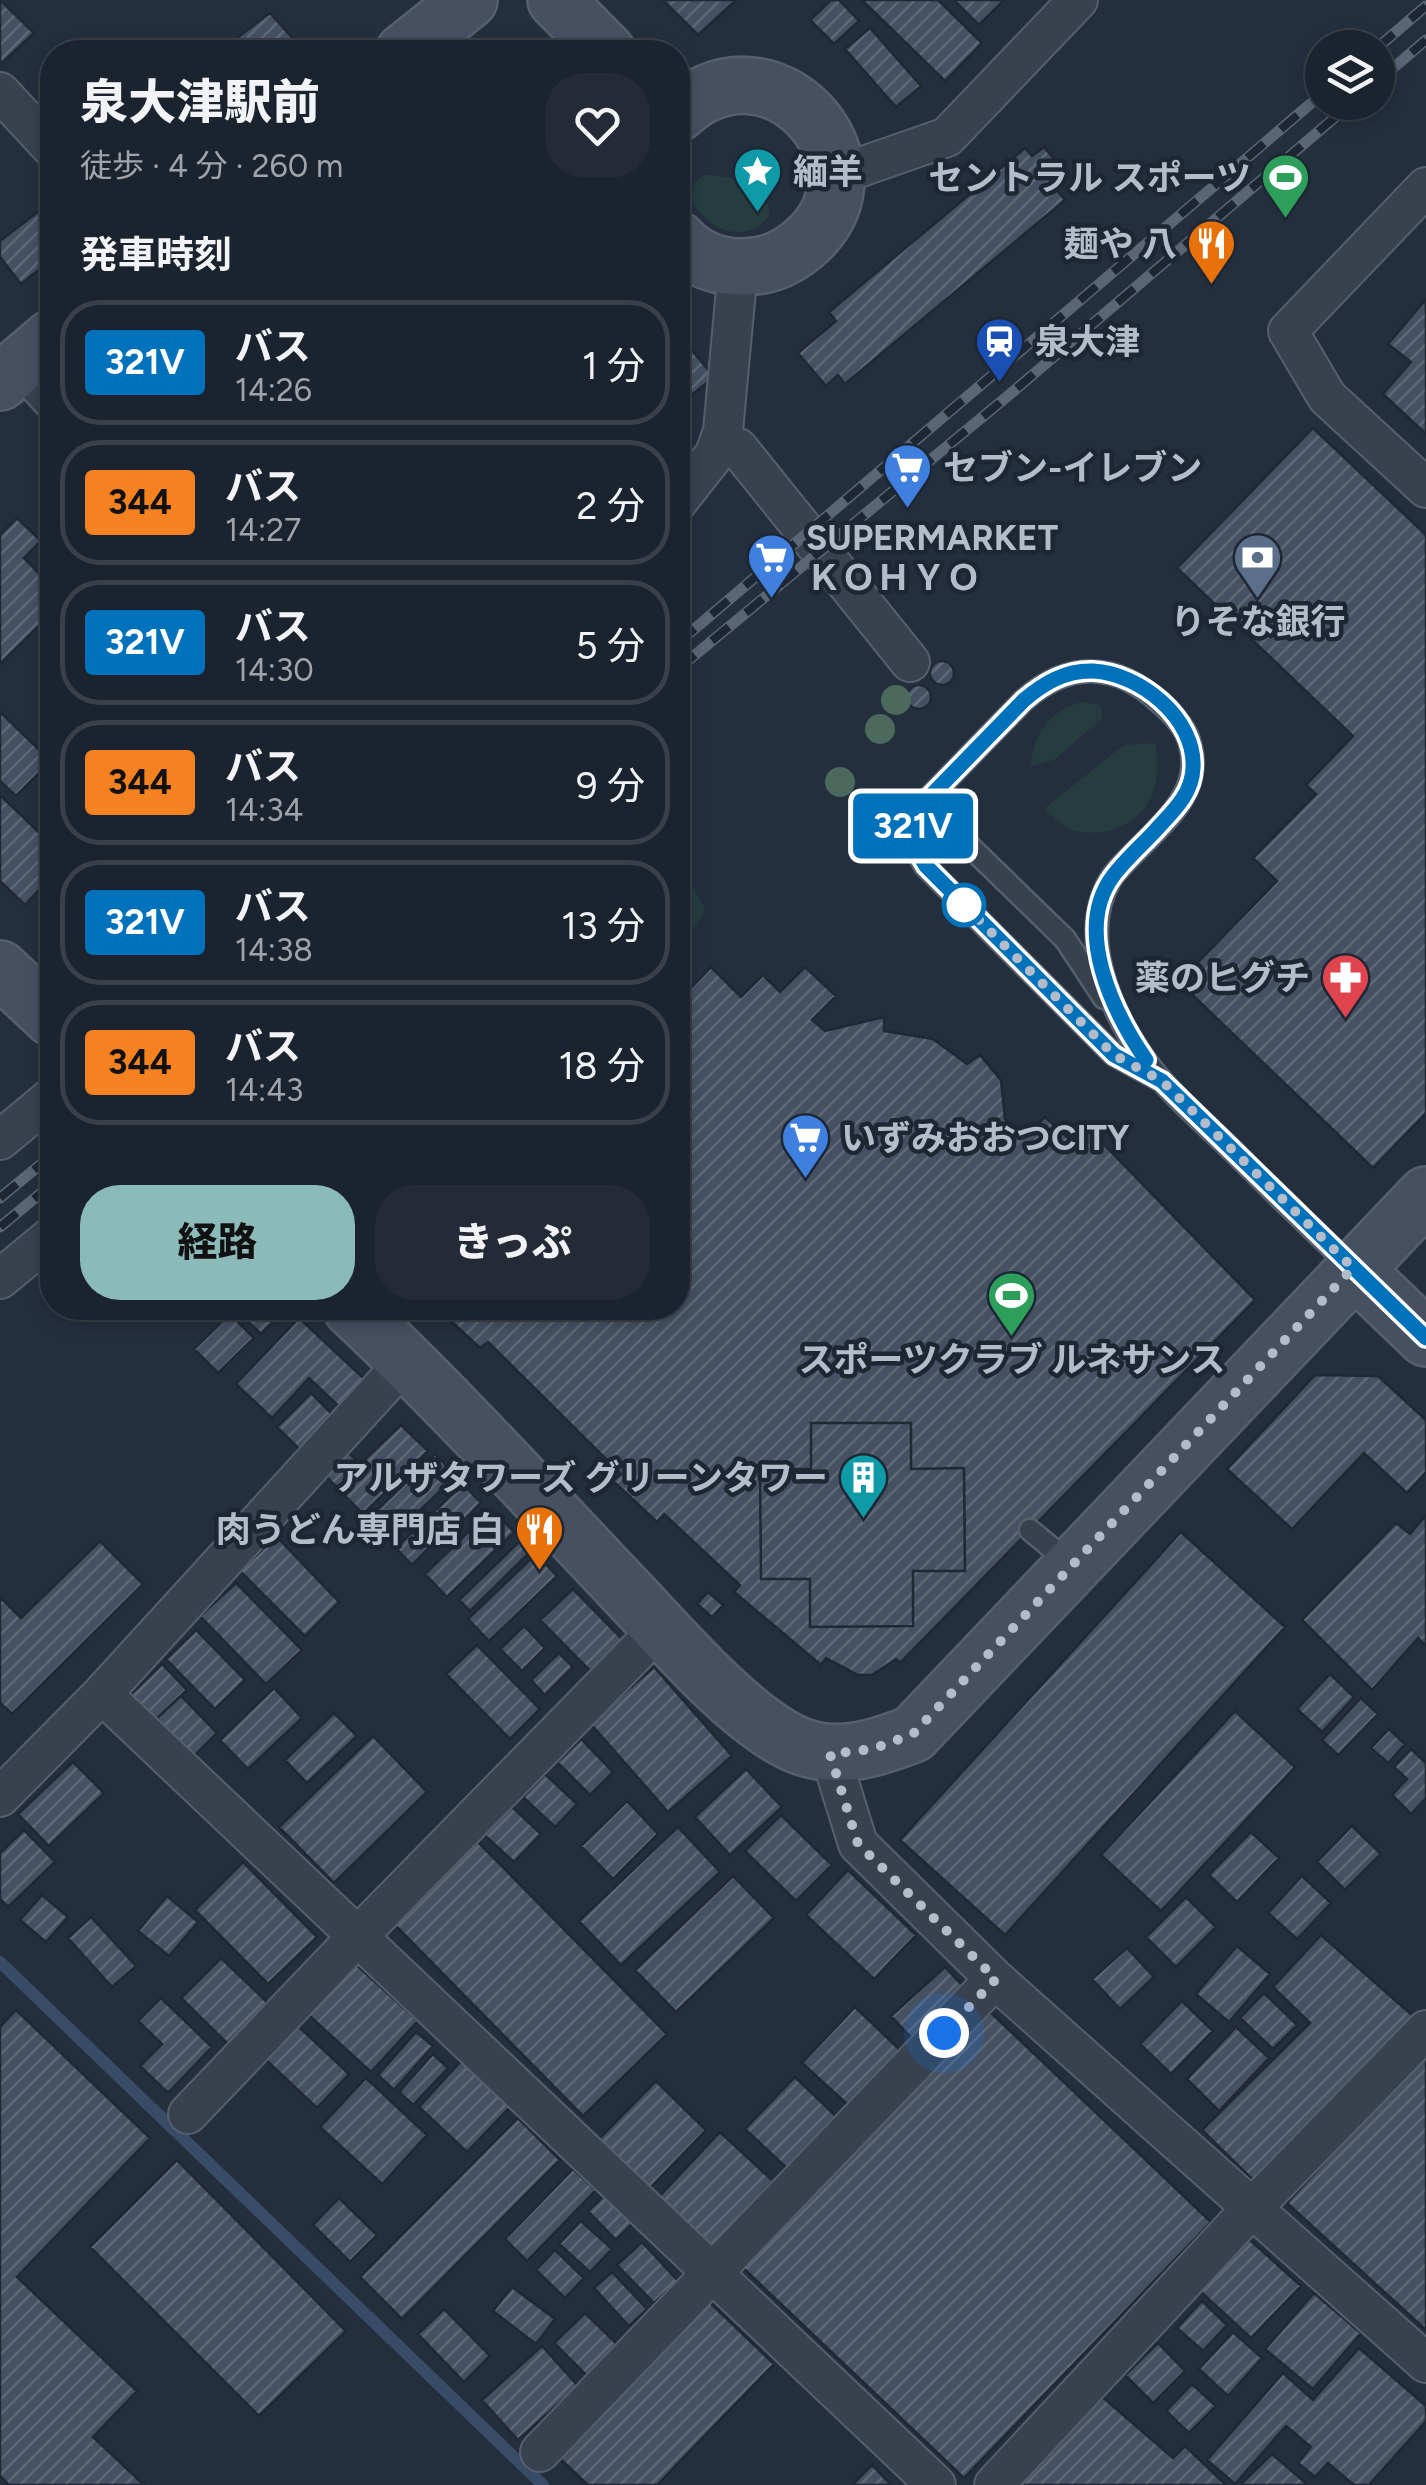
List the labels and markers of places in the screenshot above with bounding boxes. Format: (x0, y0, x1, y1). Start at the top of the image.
place icon: 緬羊 (732, 146, 784, 214)
place label: 緬羊 (793, 151, 863, 193)
sports icon: セントラル スポーツ (1260, 152, 1312, 220)
place label: セントラル スポーツ (928, 157, 1251, 199)
restaurant icon: 麺や 八 (1186, 218, 1238, 286)
place label: 麺や 八 (1064, 223, 1177, 265)
station icon: 泉大津 (974, 316, 1026, 384)
place label: 泉大津 (1035, 321, 1140, 363)
supermarket icon: セブン-イレブン (882, 442, 934, 510)
place label: セブン-イレブン (943, 447, 1202, 489)
place label: SUPERMARKET ＫＯＨＹＯ (806, 517, 1058, 599)
supermarket icon: SUPERMARKET ＫＯＨＹＯ (745, 532, 797, 600)
bank icon: りそな銀行 (1232, 532, 1284, 600)
place label: りそな銀行 (1170, 601, 1346, 643)
unlabelled marker (943, 884, 985, 926)
pharmacy icon: 薬のヒグチ (1319, 952, 1371, 1020)
place label: 薬のヒグチ (1135, 957, 1310, 999)
supermarket icon: いずみおおつCITY (780, 1112, 832, 1180)
place label: いずみおおつCITY (841, 1117, 1130, 1159)
sports icon: スポーツクラブ ルネサンス (986, 1270, 1038, 1338)
place label: スポーツクラブ ルネサンス (799, 1339, 1225, 1381)
building icon: アルザタワーズ グリーンタワー (837, 1452, 889, 1520)
place label: アルザタワーズ グリーンタワー (334, 1457, 828, 1499)
restaurant icon: 肉うどん専門店 白 (513, 1504, 565, 1572)
place label: 肉うどん専門店 白 (216, 1509, 504, 1551)

